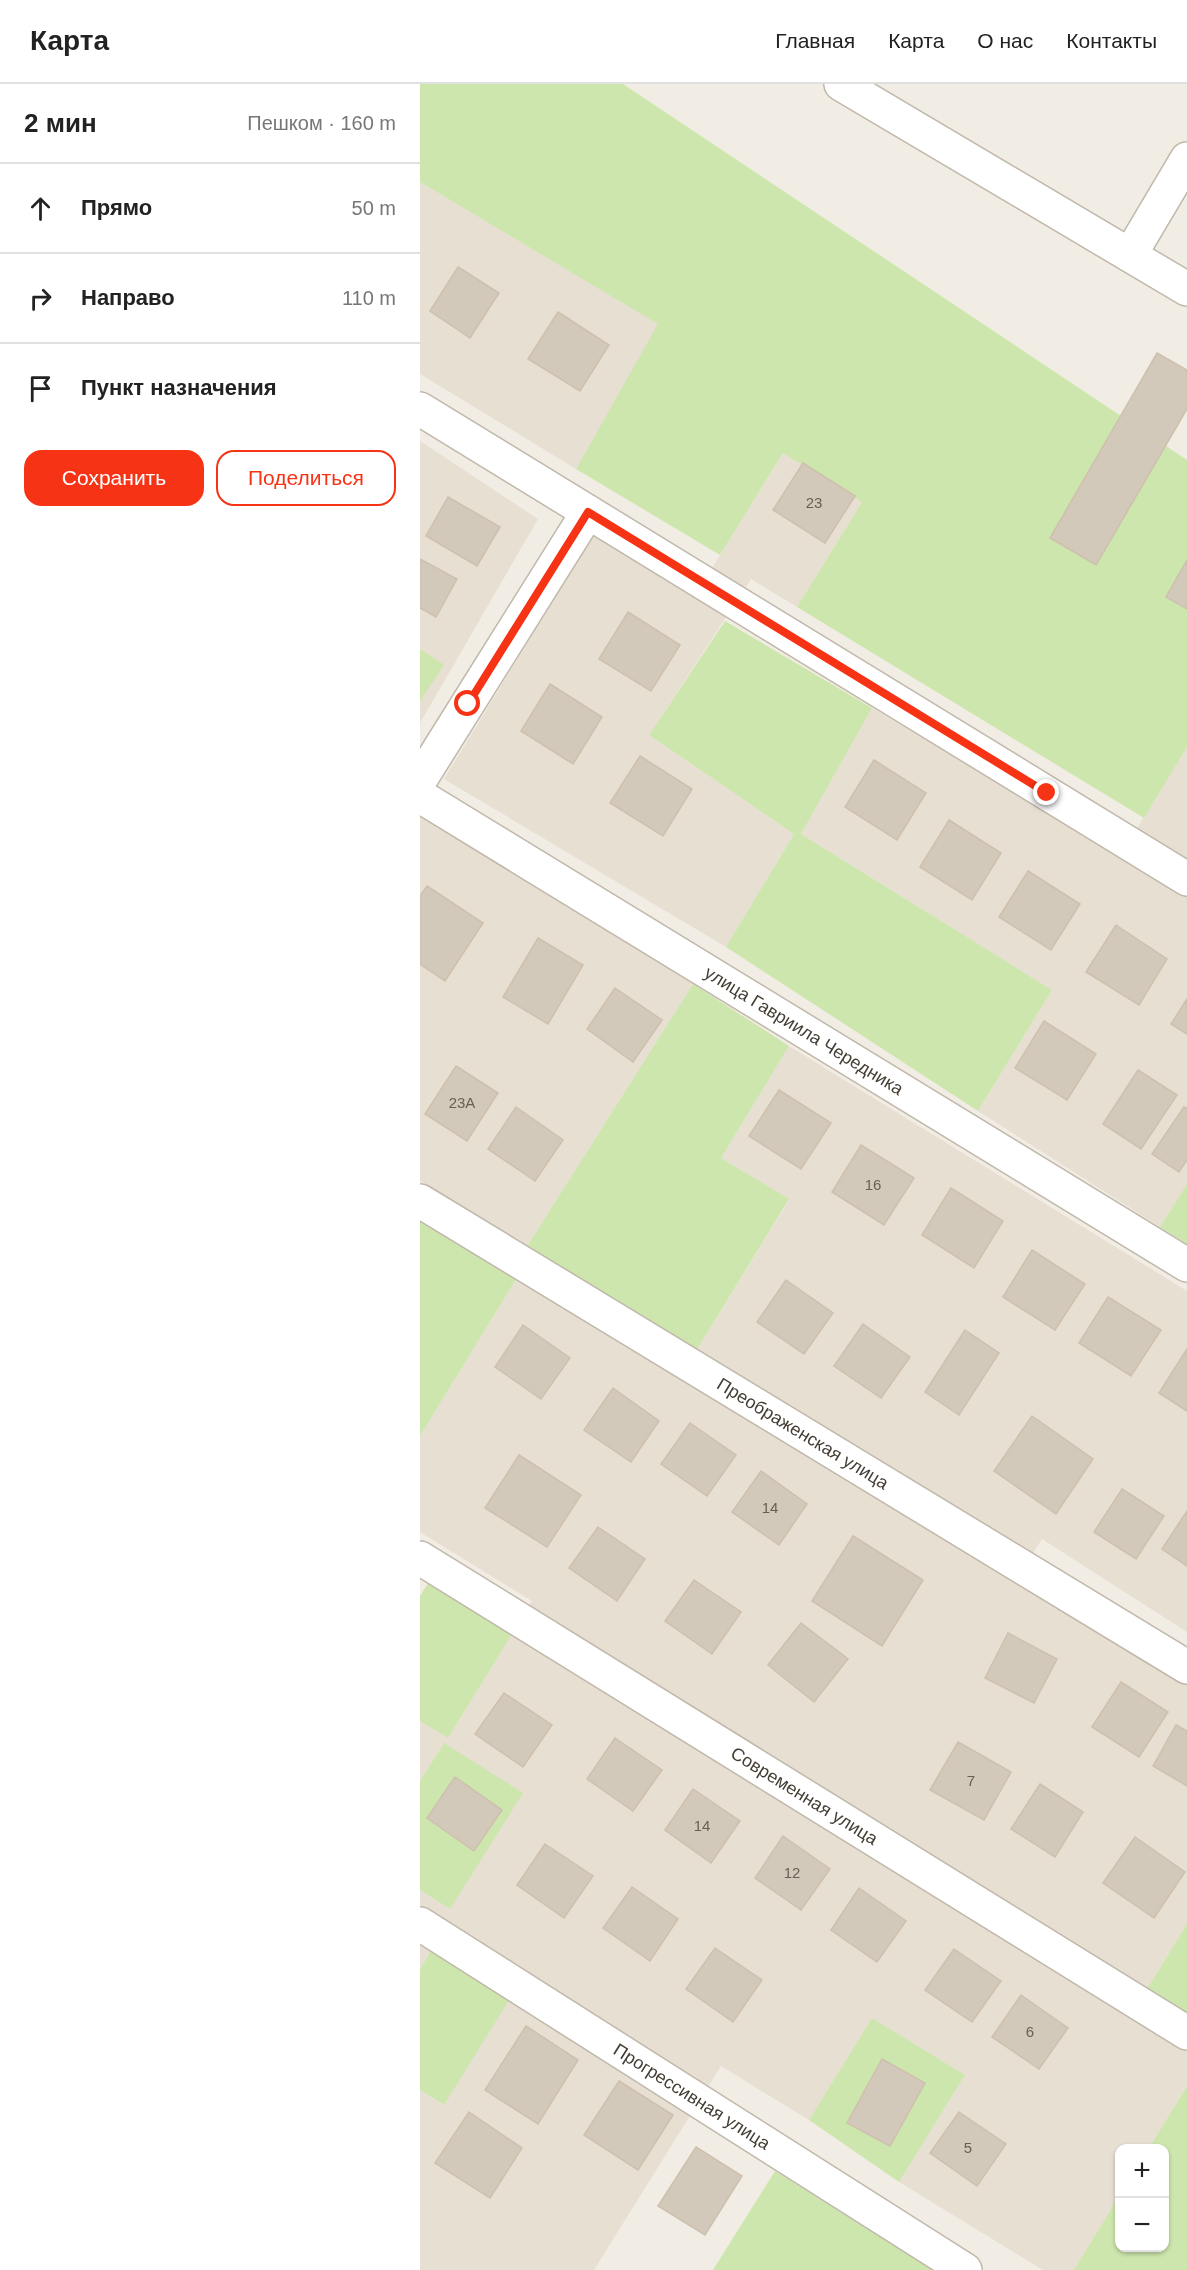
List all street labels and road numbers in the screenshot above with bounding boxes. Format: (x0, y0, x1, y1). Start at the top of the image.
street label: улица Гавриила Чередника (701, 962, 908, 1100)
street label: Преображенская улица (714, 1374, 893, 1494)
street label: Современная улица (727, 1743, 882, 1850)
street label: Прогрессивная улица (610, 2040, 775, 2154)

